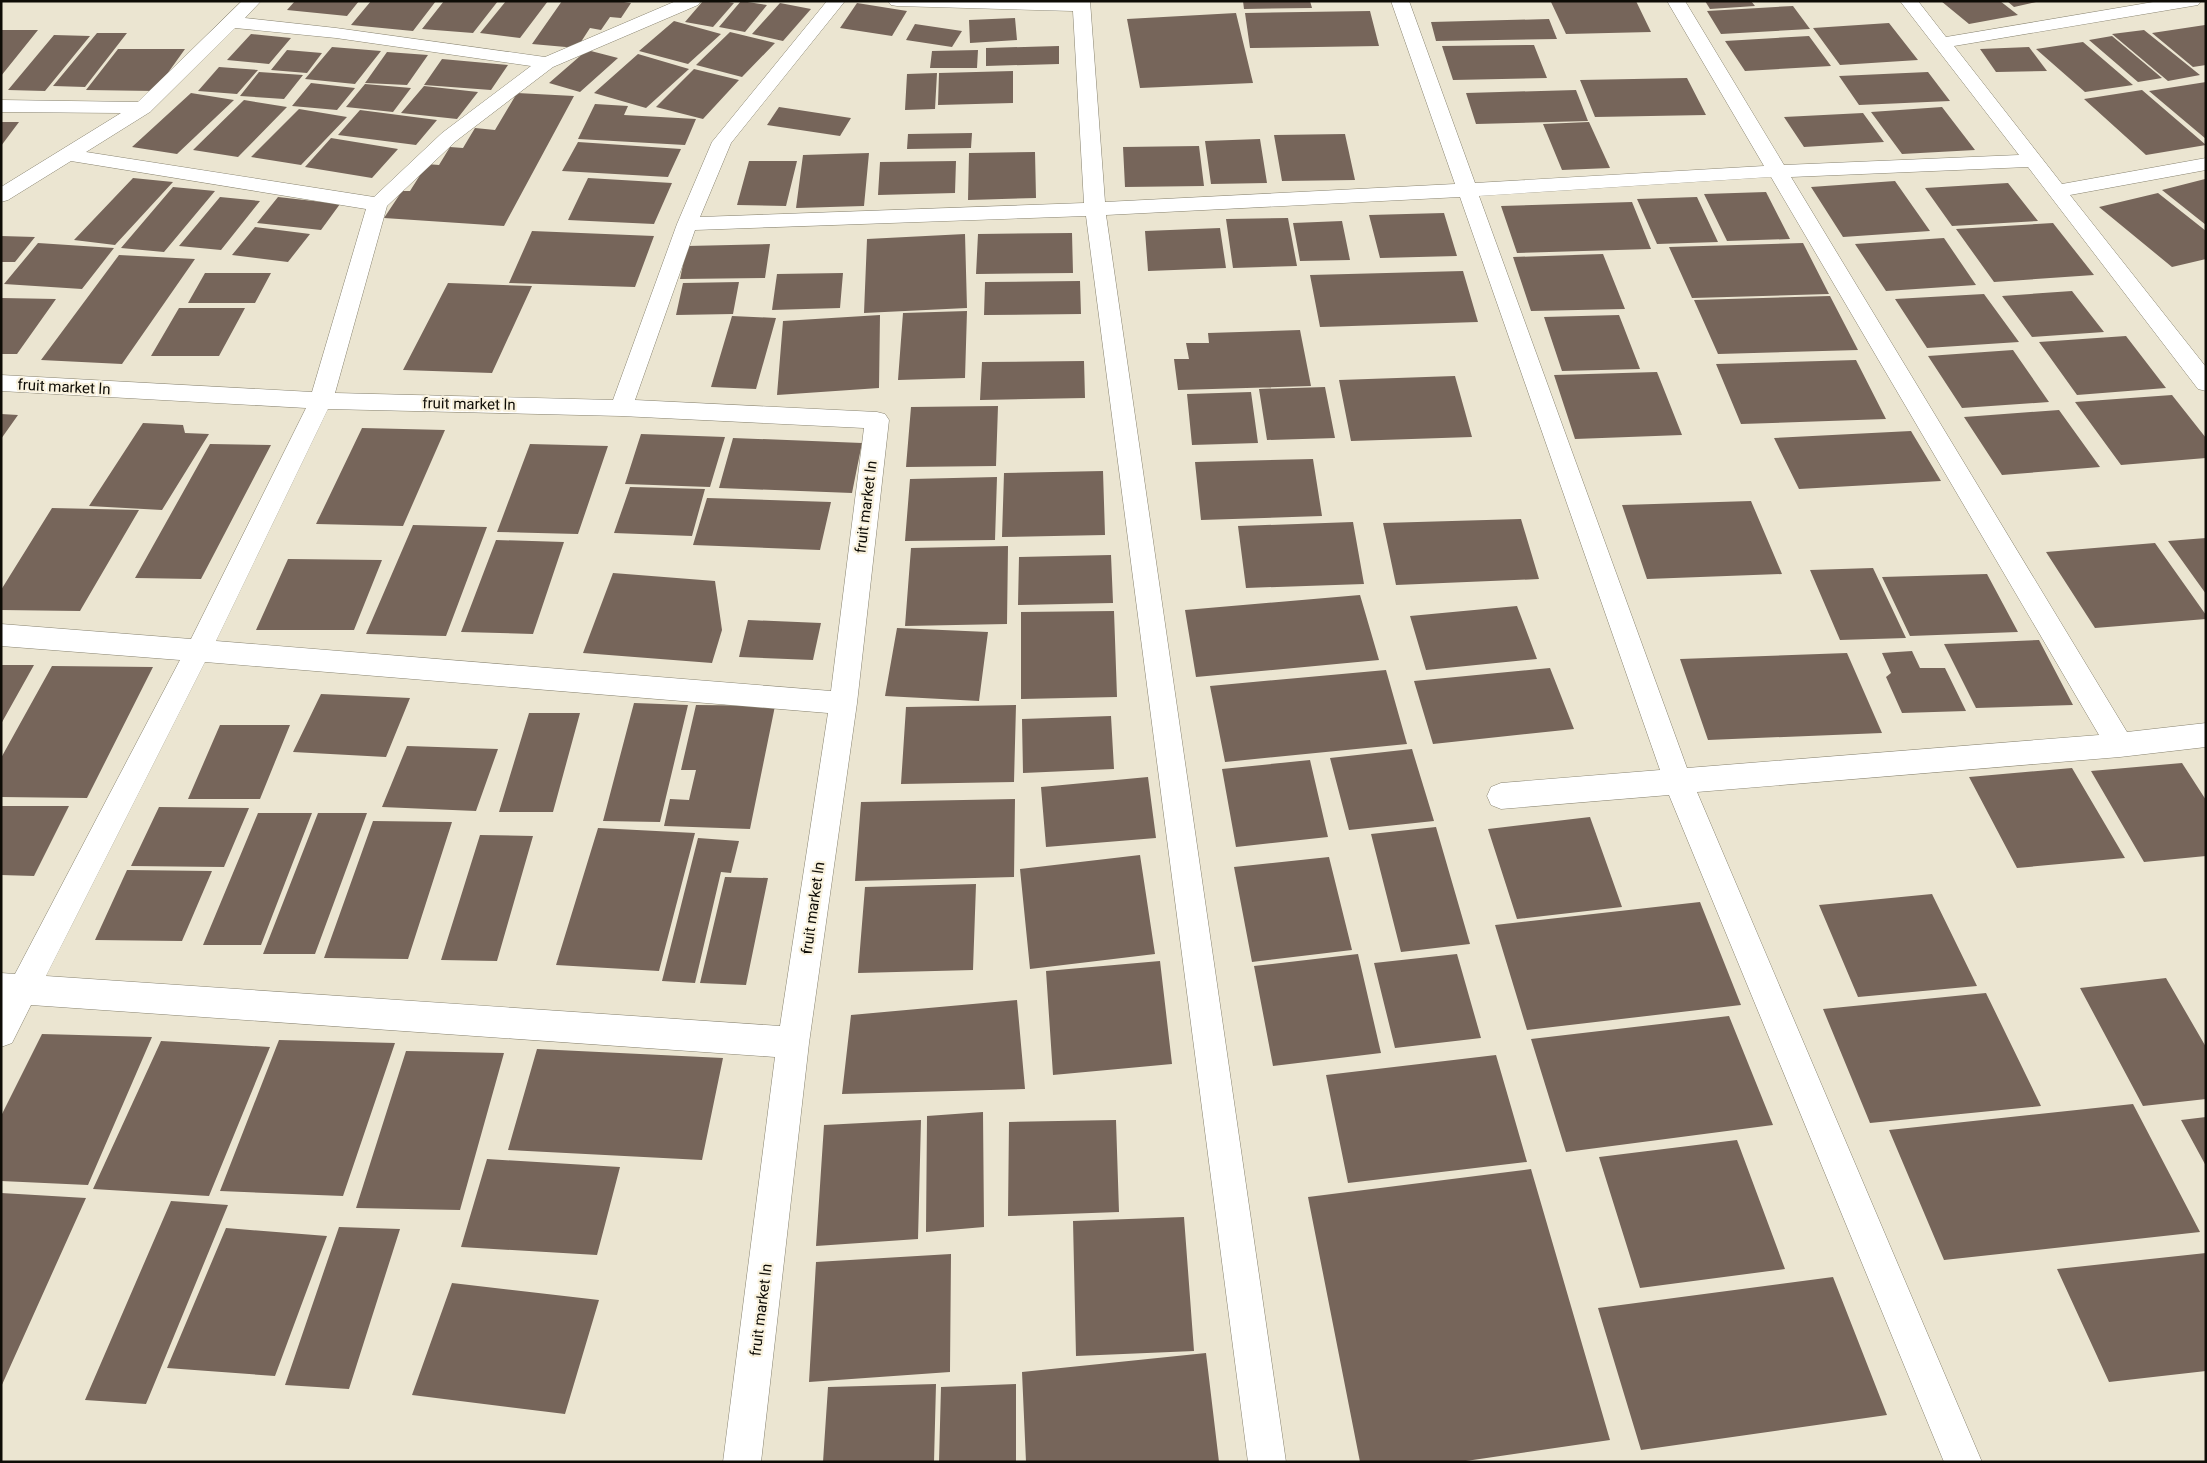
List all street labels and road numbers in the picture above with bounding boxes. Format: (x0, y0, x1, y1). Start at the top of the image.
street label: fruit market ln (17, 376, 111, 398)
street label: fruit market ln (422, 394, 516, 414)
street label: fruit market ln (851, 460, 881, 554)
street label: fruit market ln (798, 861, 828, 955)
street label: fruit market ln (746, 1263, 776, 1357)

